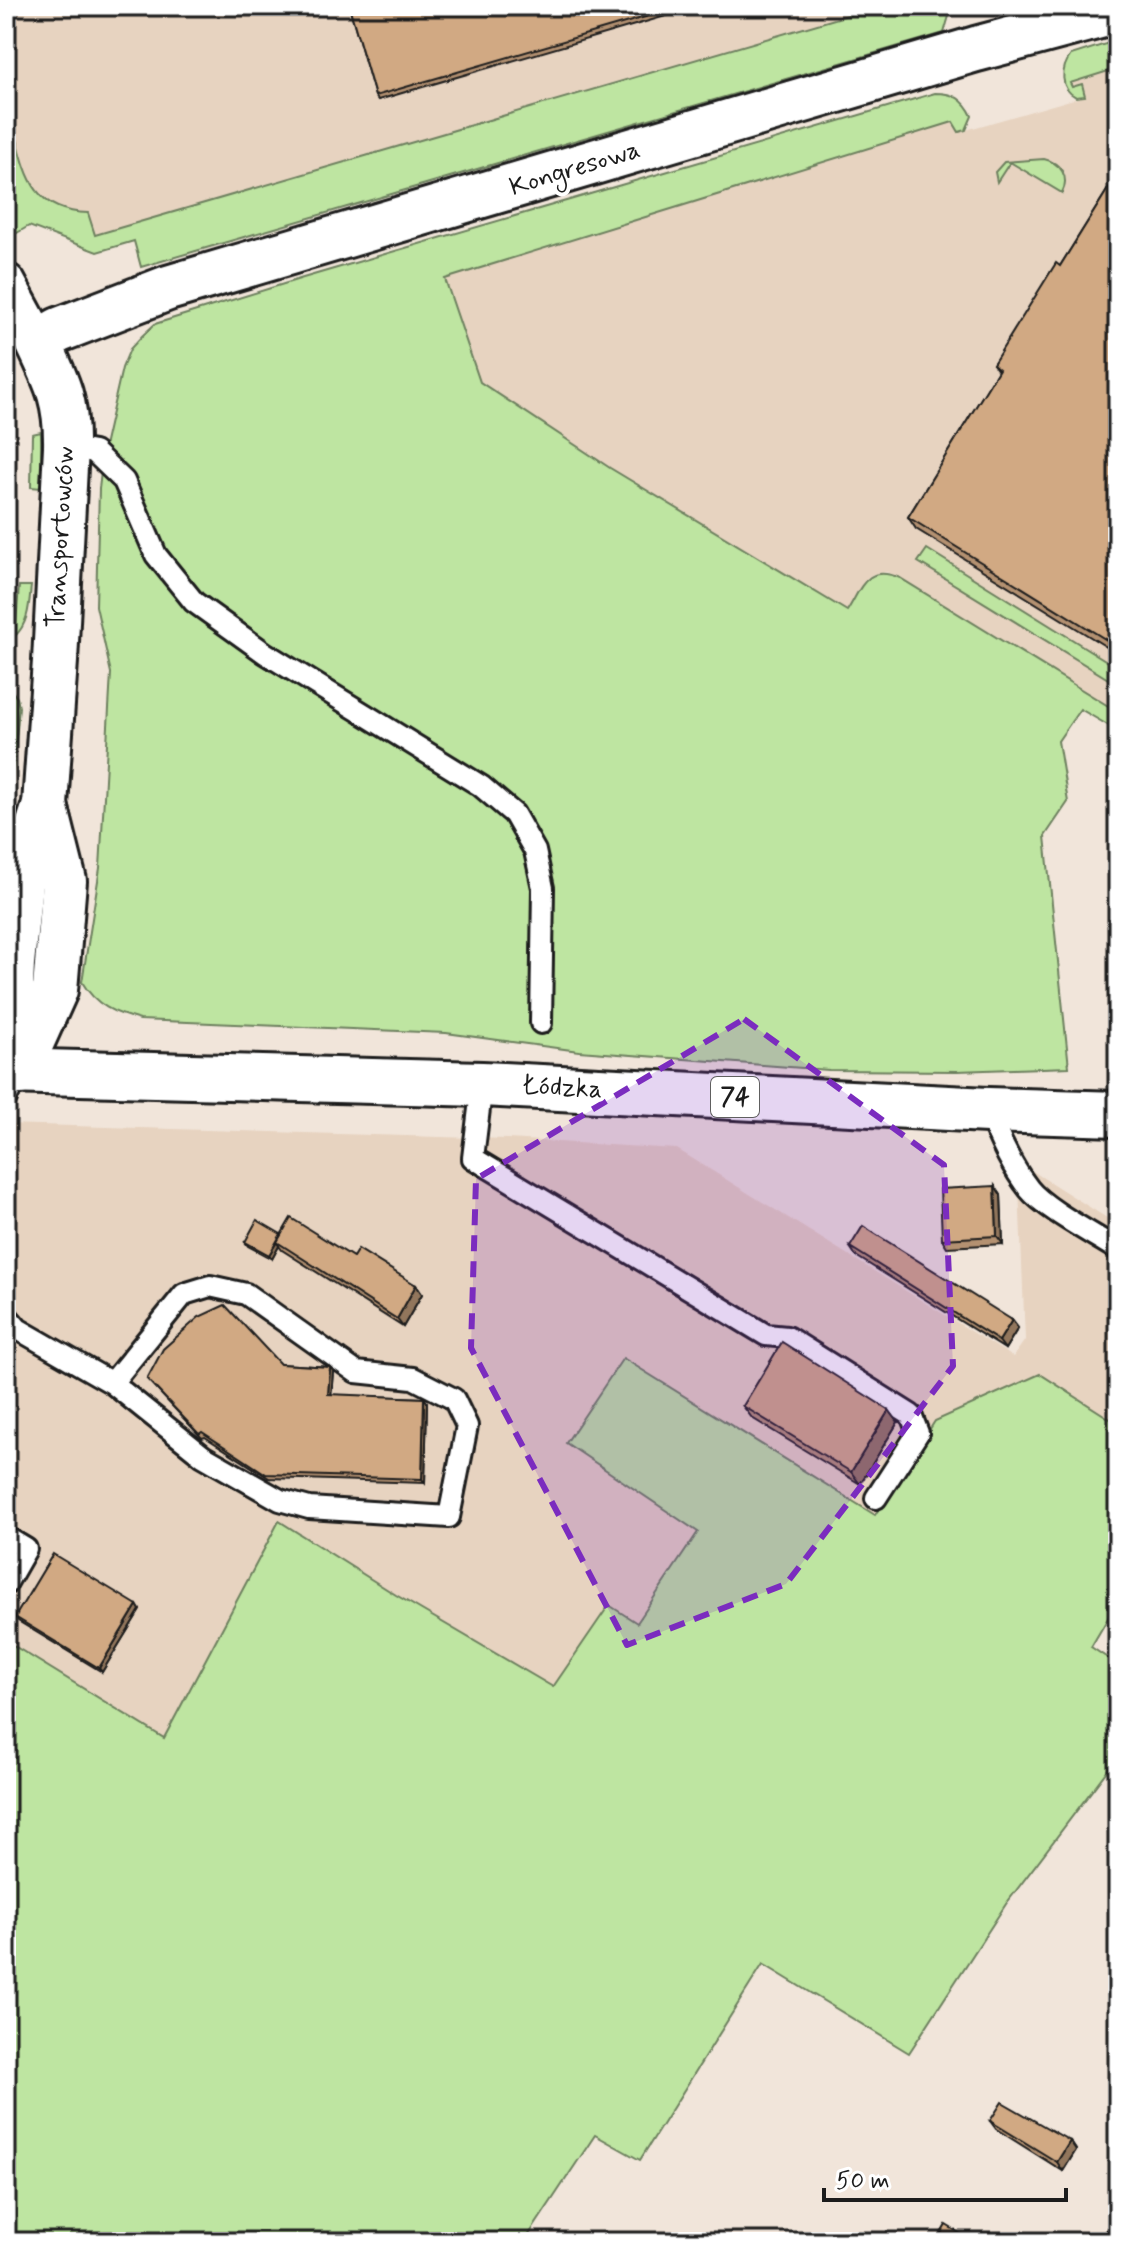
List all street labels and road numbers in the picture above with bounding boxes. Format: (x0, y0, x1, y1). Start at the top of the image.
street label: Kongresowa (505, 133, 645, 207)
street label: Transportowców (39, 445, 83, 629)
street label: Łódzka (521, 1069, 603, 1107)
road number: 74 (711, 1077, 759, 1117)

